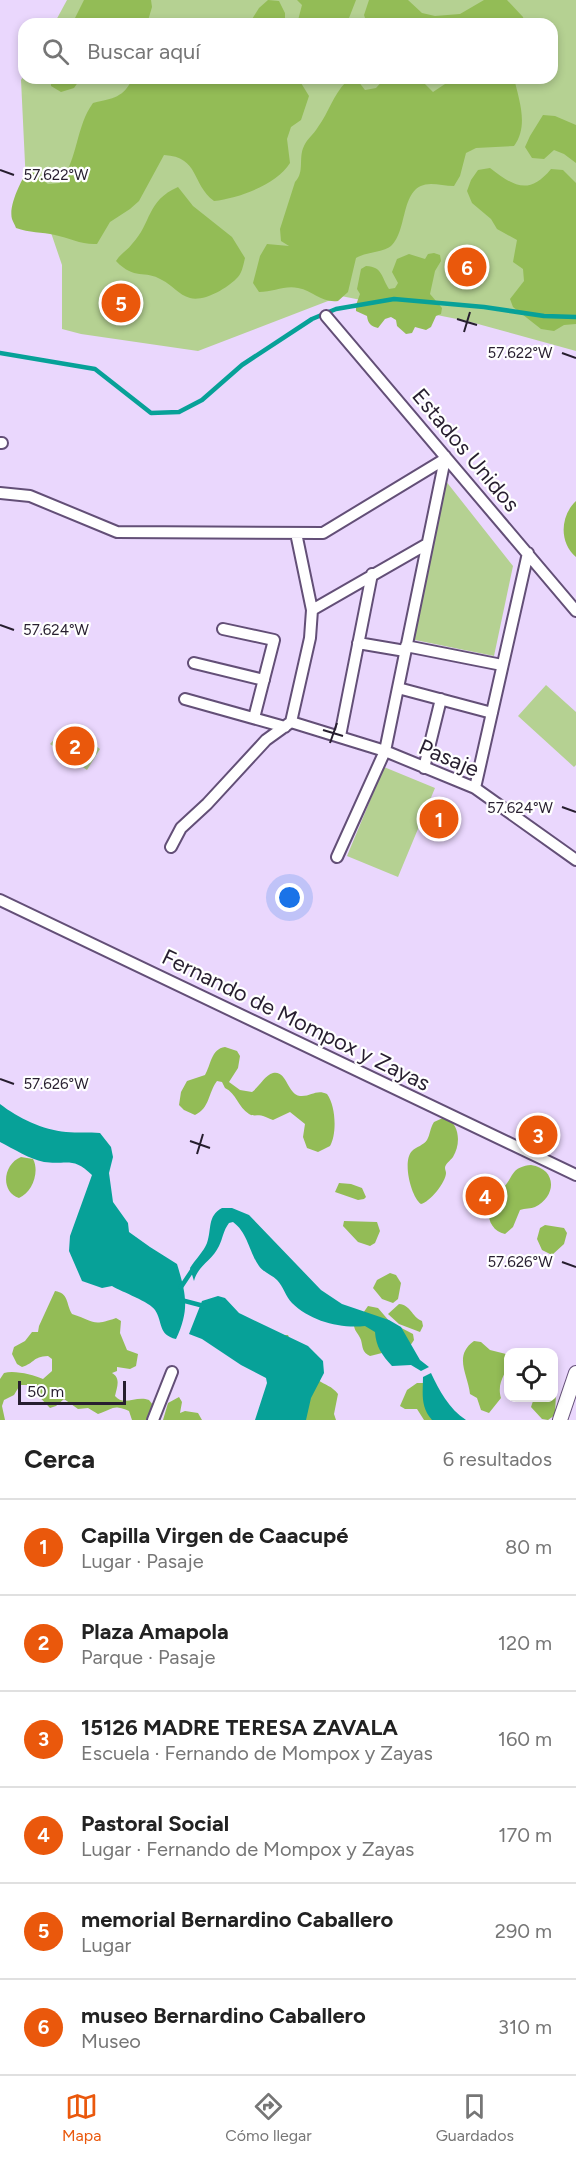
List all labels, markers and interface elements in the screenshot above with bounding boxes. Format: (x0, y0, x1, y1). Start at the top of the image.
search box (18, 18, 558, 84)
icon: search (39, 35, 72, 68)
text: Buscar aquí (87, 38, 200, 65)
text: 57.622°W (24, 166, 89, 184)
pin: 6 (448, 244, 486, 290)
pin: 5 (102, 280, 140, 326)
text: 57.622°W (488, 344, 553, 362)
street label: Estados Unidos (407, 383, 525, 517)
text: 57.624°W (23, 621, 90, 639)
pin: 2 (56, 724, 94, 768)
street label: Pasaje (415, 733, 483, 783)
pin: 1 (420, 796, 458, 842)
text: 57.624°W (487, 799, 554, 817)
your location (275, 883, 304, 912)
street label: Fernando de Mompox y Zayas (157, 943, 435, 1097)
text: 57.626°W (23, 1075, 89, 1093)
pin: 3 (518, 1112, 558, 1158)
pin: 4 (466, 1174, 504, 1218)
text: 57.626°W (487, 1253, 553, 1271)
map controls (504, 1348, 558, 1402)
button: locate (504, 1348, 558, 1402)
scale bar (18, 1378, 126, 1406)
text: 50 m (27, 1382, 64, 1401)
text: Cerca (24, 1443, 95, 1475)
text: 6 resultados (443, 1447, 552, 1471)
text: Capilla Virgen de Caacupé (81, 1522, 348, 1549)
text: 1 (39, 1535, 48, 1559)
text: 80 m (505, 1535, 552, 1559)
text: Lugar · Pasaje (81, 1549, 204, 1573)
text: Plaza Amapola (81, 1618, 229, 1645)
text: 2 (38, 1631, 49, 1655)
text: 120 m (498, 1631, 552, 1655)
text: Parque · Pasaje (81, 1645, 215, 1669)
text: 15126 MADRE TERESA ZAVALA (81, 1714, 398, 1741)
text: 3 (38, 1727, 49, 1751)
text: 160 m (498, 1727, 552, 1751)
text: Escuela · Fernando de Mompox y Zayas (81, 1741, 433, 1765)
text: Pastoral Social (81, 1810, 229, 1837)
text: 4 (37, 1823, 50, 1847)
text: 170 m (498, 1823, 552, 1847)
text: Lugar · Fernando de Mompox y Zayas (81, 1837, 414, 1861)
text: memorial Bernardino Caballero (81, 1906, 393, 1933)
text: 5 (38, 1919, 49, 1943)
text: 290 m (495, 1919, 552, 1943)
text: Lugar (81, 1933, 131, 1957)
text: museo Bernardino Caballero (81, 2002, 366, 2029)
text: 6 (38, 2015, 49, 2039)
text: 310 m (498, 2015, 552, 2039)
text: Museo (81, 2029, 141, 2053)
tab: Mapa (62, 2090, 101, 2145)
tab: Cómo llegar (225, 2090, 312, 2145)
tab: Guardados (436, 2090, 514, 2145)

